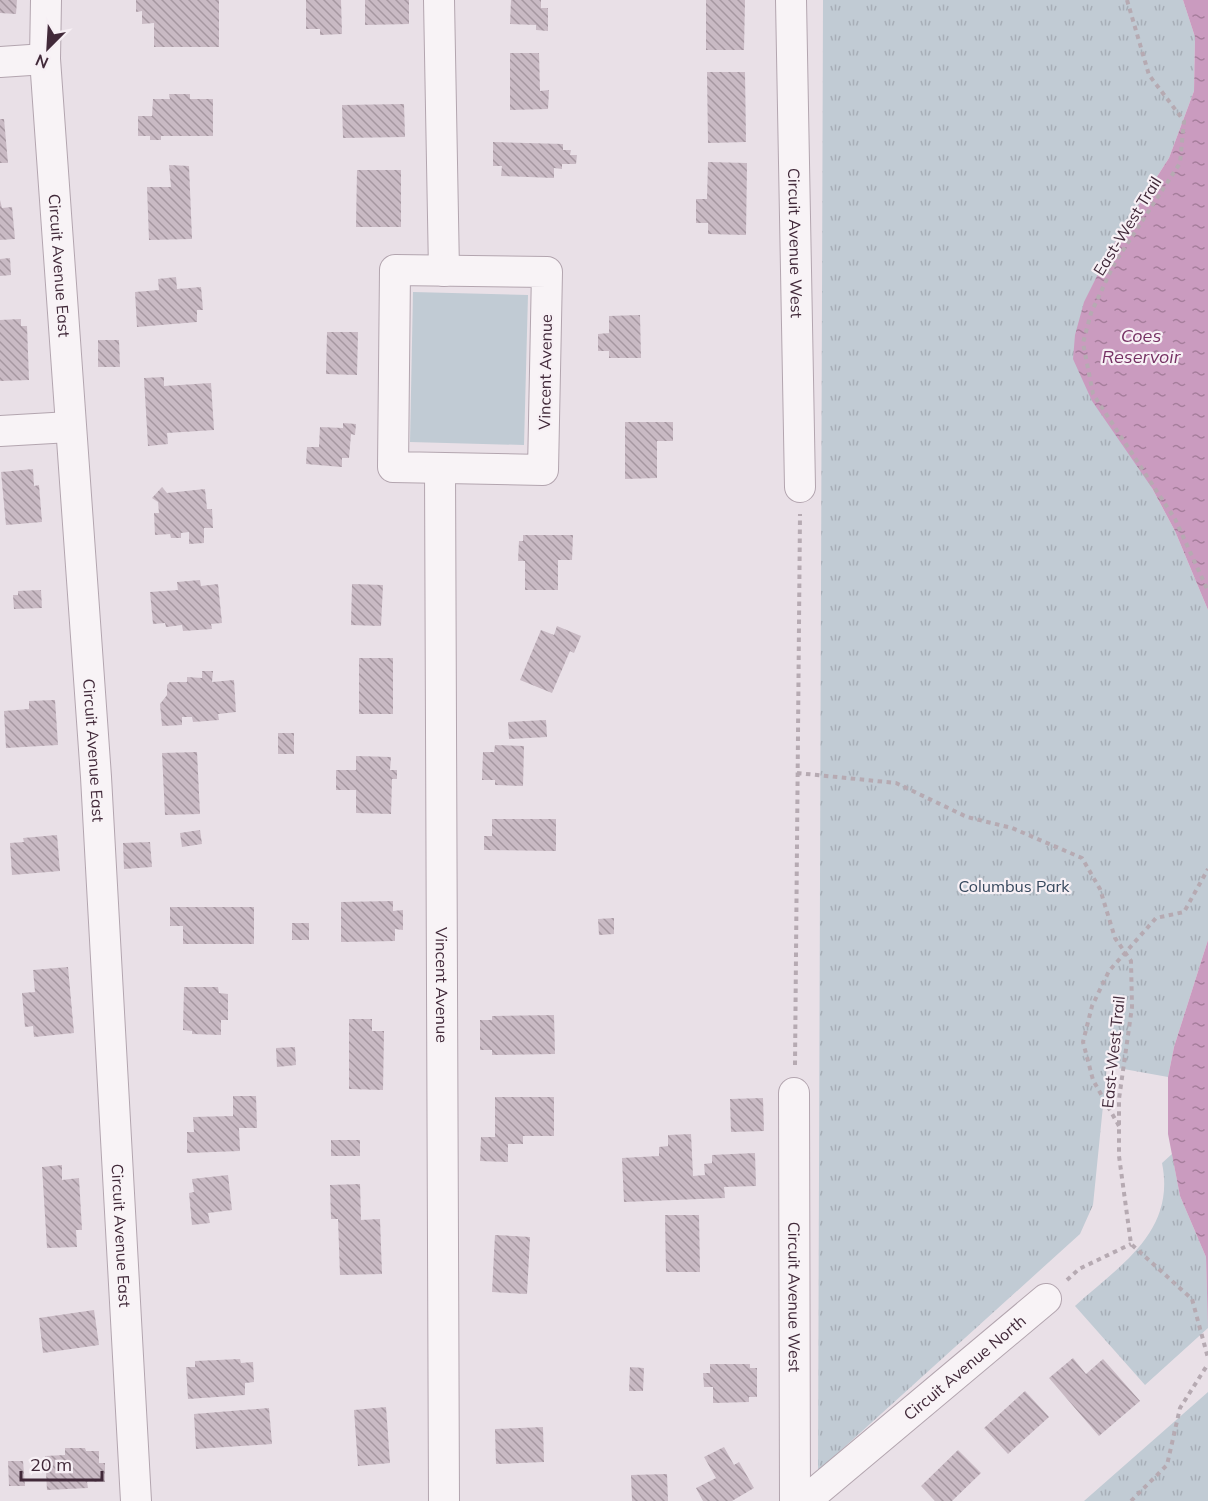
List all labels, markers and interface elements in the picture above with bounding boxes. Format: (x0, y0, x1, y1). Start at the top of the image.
north arrow (18, 18, 78, 78)
text: N (32, 50, 51, 73)
street label: Circuit Avenue West (784, 168, 807, 319)
street label: East-West Trail (1089, 173, 1165, 279)
street label: Circuit Avenue East (45, 193, 75, 338)
street label: Vincent Avenue (534, 314, 556, 430)
water label: Coes Reservoir (1102, 324, 1182, 368)
street label: Circuit Avenue East (79, 678, 108, 823)
park label: Columbus Park (958, 876, 1070, 896)
street label: Vincent Avenue (432, 927, 452, 1043)
street label: East-West Trail (1097, 995, 1129, 1109)
street label: Circuit Avenue East (107, 1163, 135, 1308)
street label: Circuit Avenue West (784, 1222, 805, 1373)
street label: Circuit Avenue North (899, 1310, 1030, 1424)
scale bar (21, 1444, 102, 1482)
text: 20 m (30, 1453, 72, 1476)

